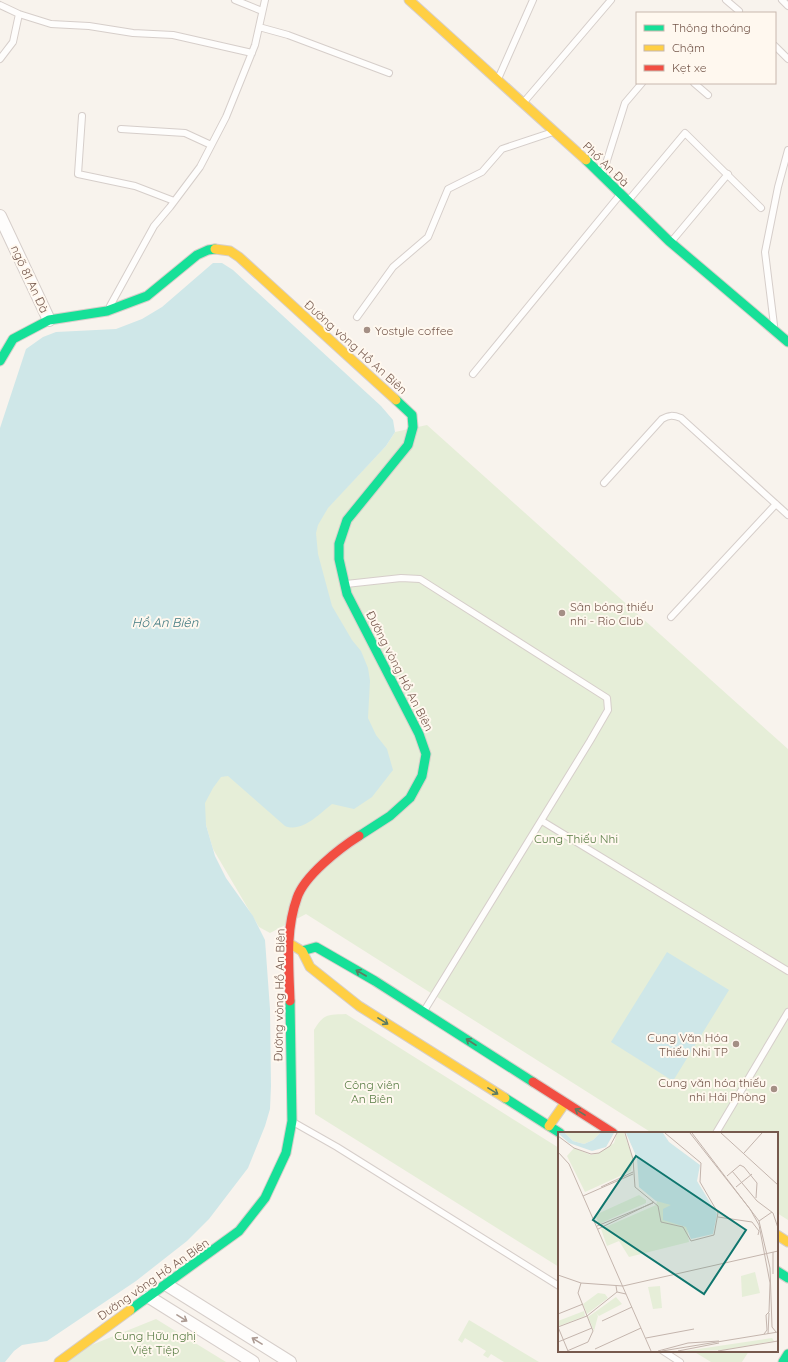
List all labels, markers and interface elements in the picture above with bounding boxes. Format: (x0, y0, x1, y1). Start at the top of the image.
legend (636, 12, 776, 84)
text: Thông thoáng (672, 20, 751, 35)
text: Chậm (672, 40, 705, 55)
text: Kẹt xe (672, 60, 707, 75)
street label: Phố An Đà (580, 138, 632, 190)
street label: ngõ 81 An Đà (8, 243, 52, 315)
street label: Đường vòng Hồ An Biên (302, 297, 410, 397)
place label: Yostyle coffee (375, 323, 454, 338)
marker: Yostyle coffee (362, 325, 372, 335)
place label: Sân bóng thiếu nhi - Rio Club (570, 599, 654, 628)
street label: Đường vòng Hồ An Biên (363, 608, 437, 734)
marker: Sân bóng thiếu nhi - Rio Club (557, 608, 567, 618)
water label: Hồ An Biên (132, 614, 199, 630)
park label: Cung Thiếu Nhi (534, 831, 618, 846)
street label: Đường vòng Hồ An Biên (270, 928, 288, 1062)
one-way arrow (355, 969, 367, 977)
one-way arrow (377, 1017, 388, 1025)
place label: Cung Văn Hóa Thiếu Nhi TP (647, 1030, 728, 1059)
one-way arrow (465, 1038, 476, 1047)
marker: Cung Văn Hóa Thiếu Nhi TP (731, 1039, 741, 1049)
place label: Cung văn hóa thiếu nhi Hải Phòng (658, 1075, 766, 1104)
park label: Công viên An Biên (344, 1077, 400, 1106)
marker: Cung văn hóa thiếu nhi Hải Phòng (769, 1084, 779, 1094)
one-way arrow (487, 1087, 499, 1095)
one-way arrow (574, 1108, 586, 1116)
inset map (558, 1132, 778, 1352)
street label: Đường vòng Hồ An Biên (94, 1235, 212, 1323)
one-way arrow (176, 1314, 187, 1322)
park label: Cung Hữu nghị Việt Tiệp (114, 1328, 196, 1357)
one-way arrow (251, 1337, 263, 1345)

